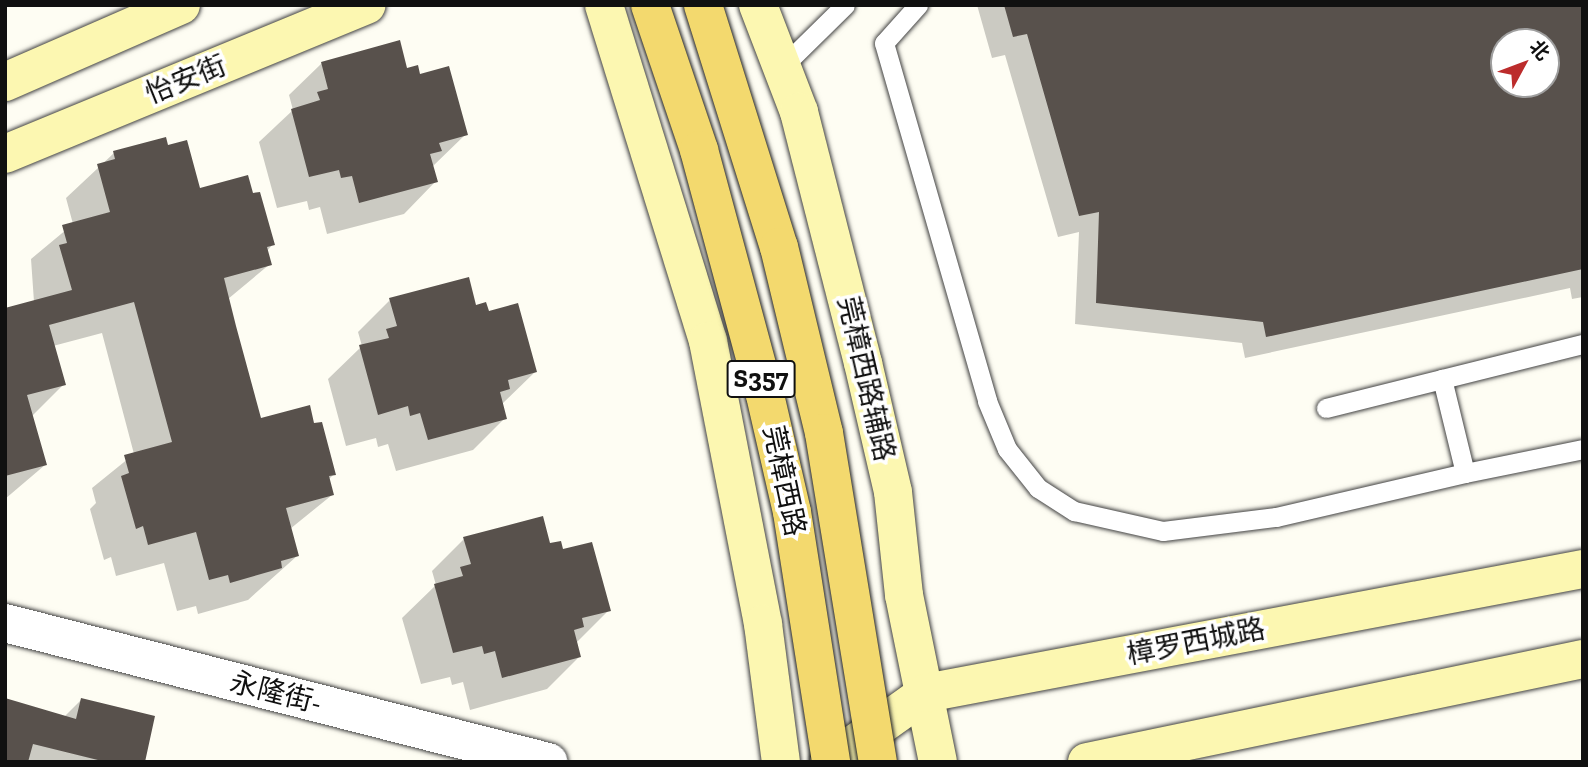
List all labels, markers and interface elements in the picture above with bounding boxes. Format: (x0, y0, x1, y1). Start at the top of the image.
north arrow (1490, 28, 1560, 98)
text: 北 (1525, 35, 1555, 65)
street label: 怡安街 (141, 49, 231, 111)
street label: 莞樟西路辅路 (831, 293, 901, 465)
road number: S357 (726, 356, 796, 402)
street label: 莞樟西路 (756, 423, 812, 539)
street label: 樟罗西城路 (1124, 612, 1268, 672)
street label: 永隆街- (226, 665, 326, 721)

